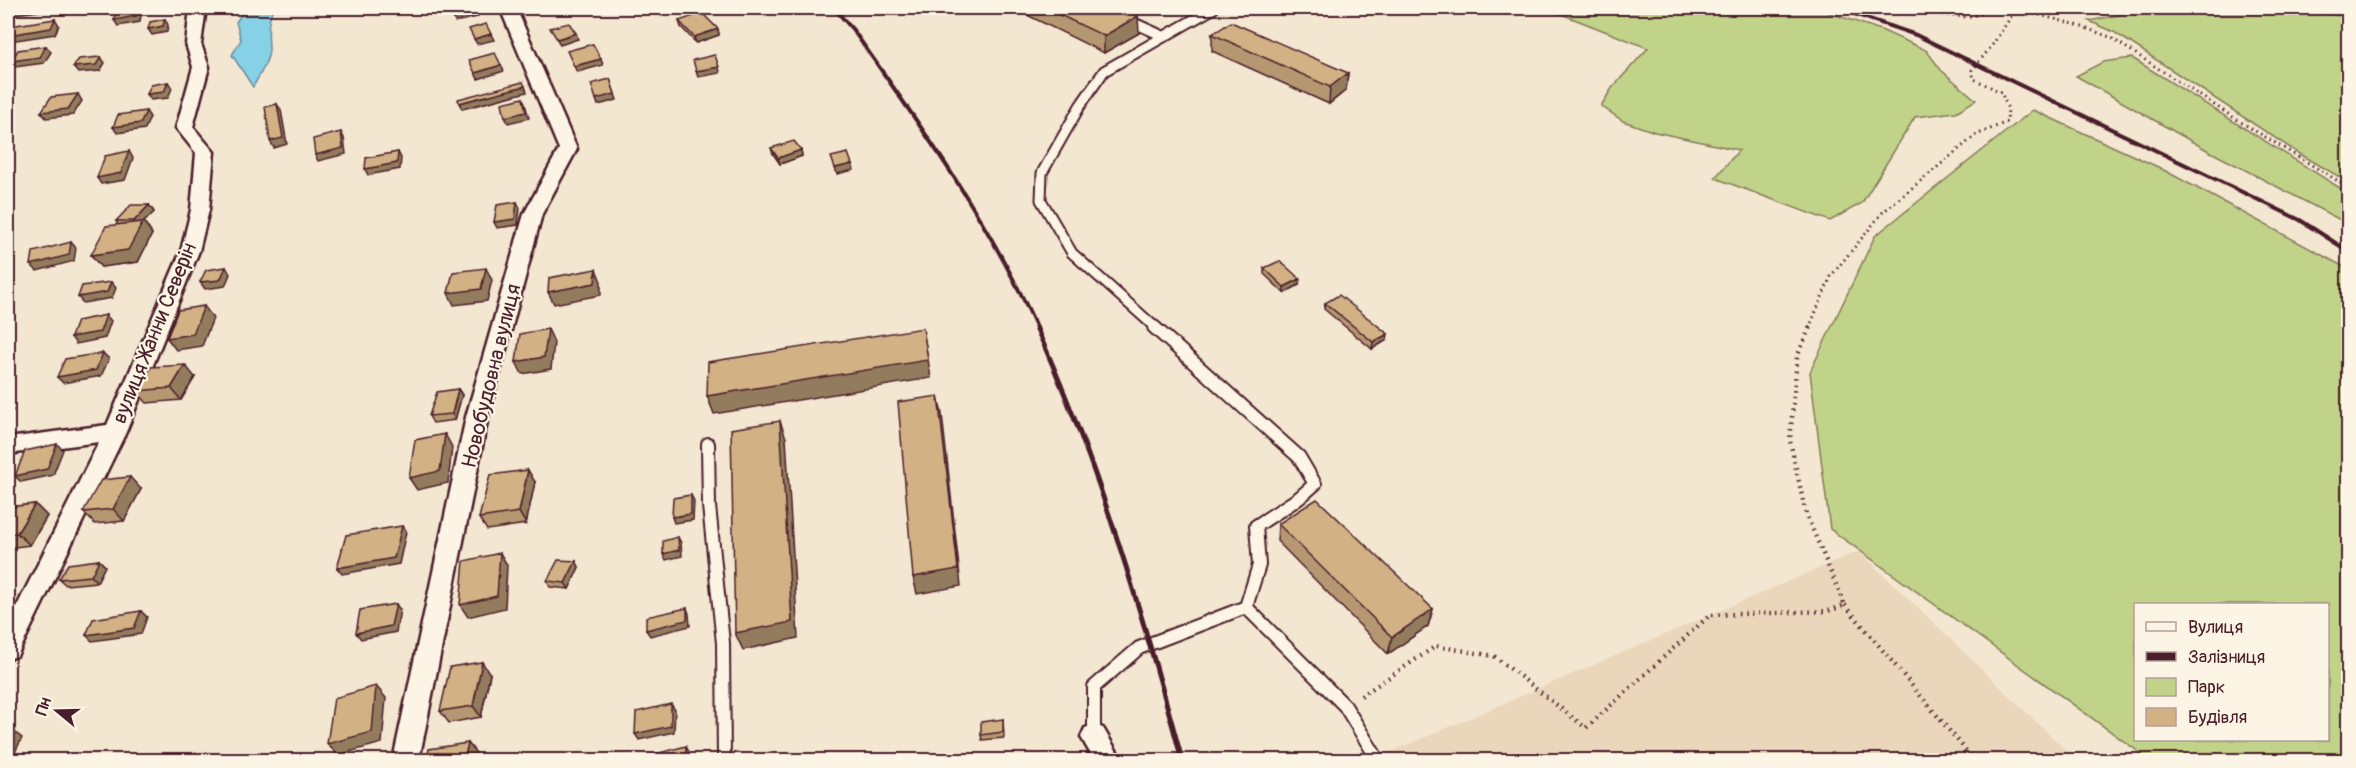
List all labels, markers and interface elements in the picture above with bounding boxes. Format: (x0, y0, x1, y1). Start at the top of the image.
street label: вулиця Жанни Северін (106, 239, 203, 428)
street label: Новобудовна вулиця (456, 281, 527, 471)
legend (2134, 603, 2329, 741)
text: Вулиця (2188, 616, 2243, 639)
text: Залізниця (2188, 646, 2265, 669)
text: Парк (2188, 676, 2225, 699)
north arrow (27, 681, 87, 741)
text: Пн (31, 695, 56, 718)
text: Будівля (2188, 706, 2247, 729)

